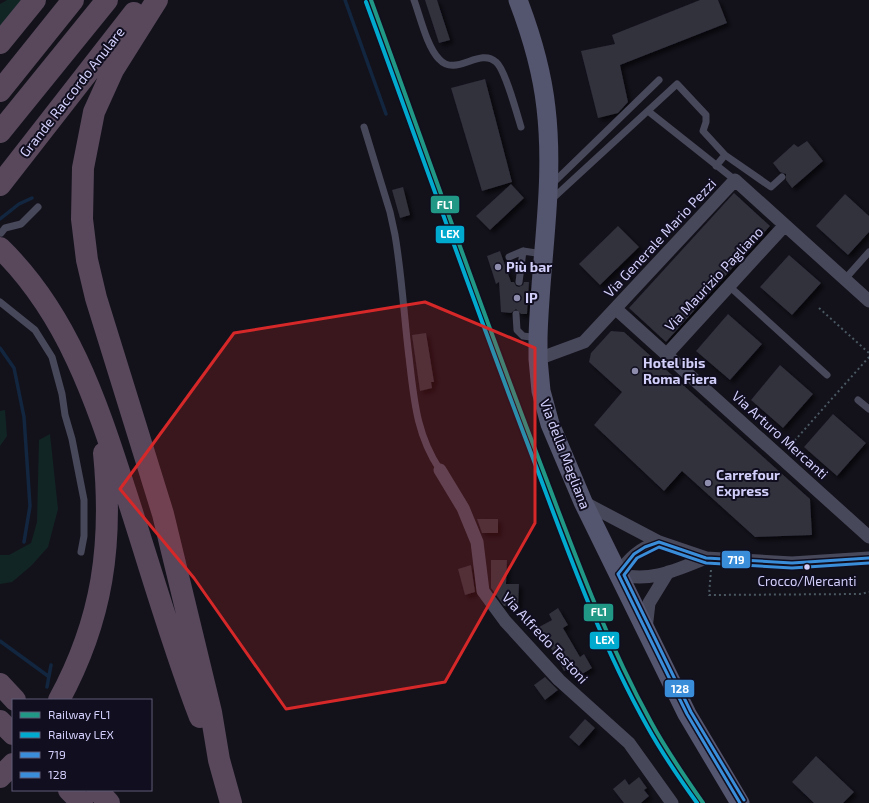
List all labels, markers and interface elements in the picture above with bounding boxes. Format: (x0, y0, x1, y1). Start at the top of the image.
street label: Grande Raccordo Anulare (16, 23, 128, 160)
street label: Via Generale Mario Pezzi (600, 175, 719, 301)
line badge: FL1 (430, 195, 460, 214)
text: FL1 (437, 198, 453, 211)
street label: Via Maurizio Pagliano (661, 223, 766, 334)
line badge: LEX (435, 225, 465, 244)
text: LEX (440, 227, 460, 240)
place label: Più bar (506, 258, 552, 275)
marker: Più bar (493, 262, 503, 272)
place label: IP (525, 289, 538, 306)
marker: IP (512, 293, 522, 303)
place label: Hotel ibis Roma Fiera (643, 354, 717, 387)
marker: Hotel ibis Roma Fiera (630, 366, 640, 376)
street label: Via Arturo Mercanti (729, 387, 832, 482)
street label: Via della Magliana (537, 396, 594, 511)
place label: Carrefour Express (716, 466, 780, 499)
marker: Carrefour Express (703, 478, 713, 488)
line badge: 719 (721, 550, 751, 569)
text: 719 (727, 553, 745, 566)
marker: Crocco/Mercanti (802, 562, 812, 572)
place label: Crocco/Mercanti (758, 573, 856, 589)
street label: Via Alfredo Testoni (499, 589, 592, 687)
line badge: FL1 (583, 603, 614, 622)
text: FL1 (591, 605, 607, 618)
line badge: LEX (589, 631, 620, 650)
text: LEX (595, 633, 615, 646)
line badge: 128 (664, 679, 695, 698)
text: 128 (671, 682, 689, 695)
legend (12, 699, 152, 791)
text: Railway FL1 (48, 707, 111, 721)
text: Railway LEX (48, 727, 114, 741)
text: 719 (48, 747, 66, 761)
text: 128 (48, 767, 67, 781)

